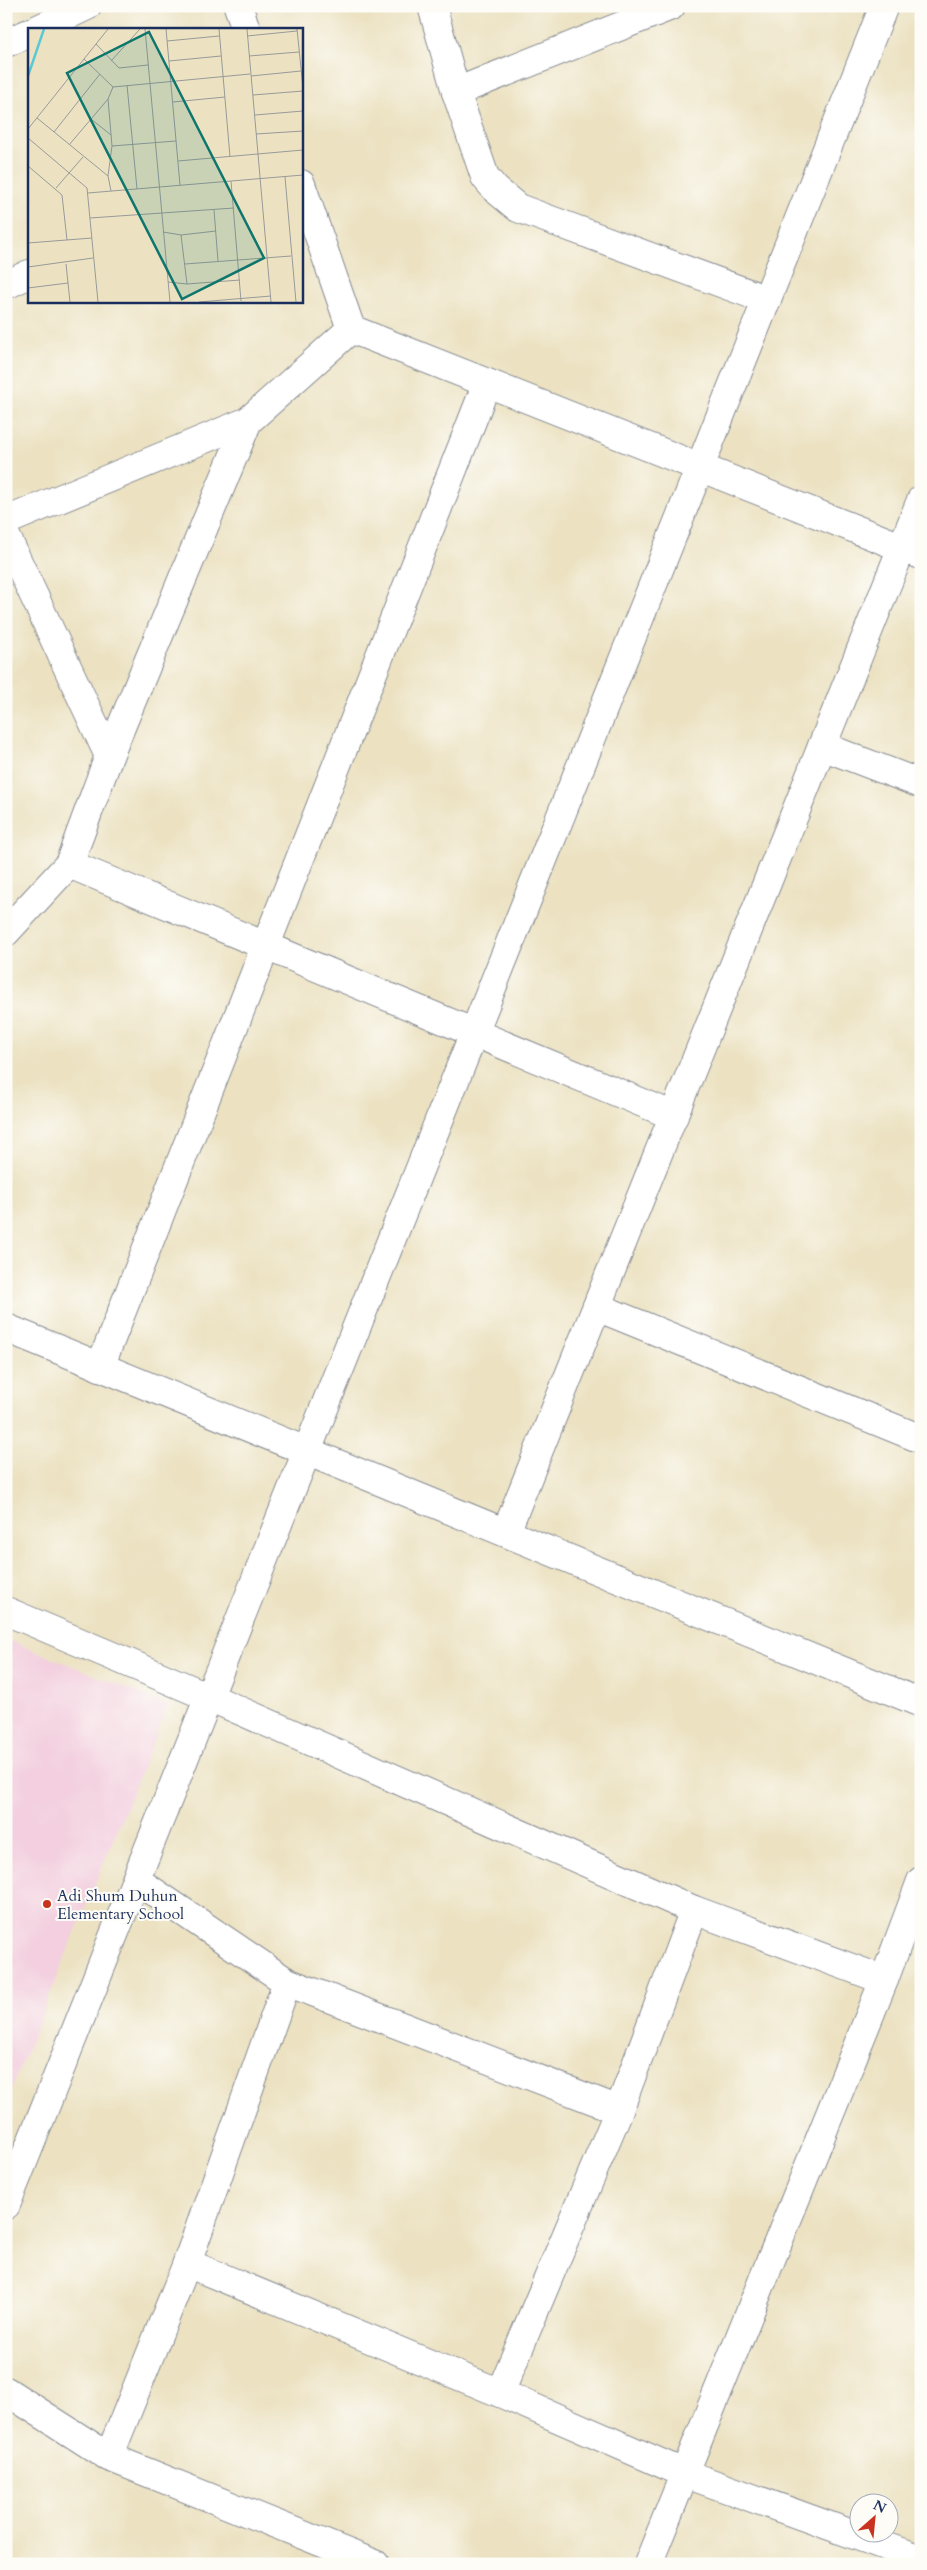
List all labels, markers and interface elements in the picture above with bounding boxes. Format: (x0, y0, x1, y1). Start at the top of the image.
inset map (28, 28, 302, 302)
place label: Adi Shum Duhun Elementary School (57, 1885, 184, 1925)
marker: Adi Shum Duhun Elementary School (41, 1898, 53, 1910)
north arrow (850, 2492, 900, 2542)
text: N (870, 2496, 889, 2518)

